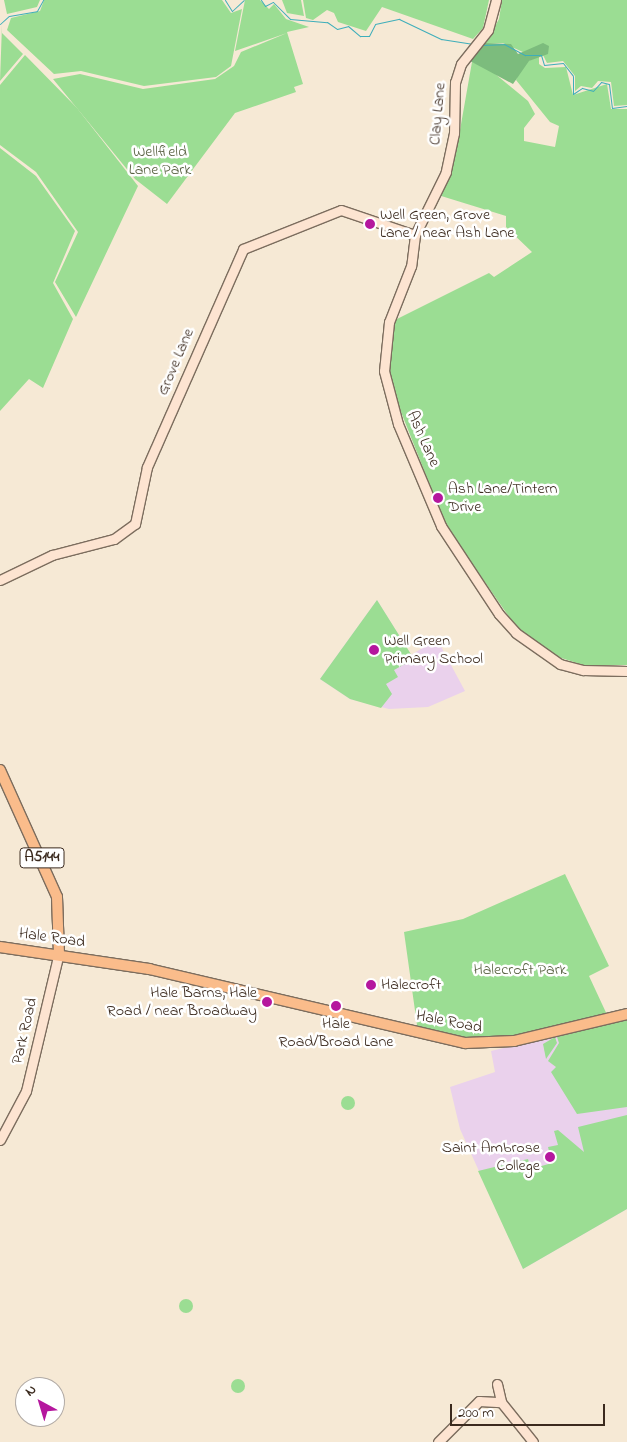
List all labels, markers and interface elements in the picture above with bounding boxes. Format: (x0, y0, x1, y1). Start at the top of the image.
street label: Clay Lane (426, 82, 450, 146)
park label: Wellfield Lane Park (129, 142, 191, 180)
place label: Well Green, Grove Lane / near Ash Lane (380, 205, 514, 243)
marker: Well Green, Grove Lane / near Ash Lane (364, 218, 376, 230)
street label: Grove Lane (153, 326, 199, 398)
street label: Ash Lane (402, 408, 444, 470)
place label: Ash Lane/Tintern Drive (448, 479, 558, 517)
marker: Ash Lane/Tintern Drive (432, 492, 444, 504)
place label: Well Green Primary School (384, 631, 483, 669)
marker: Well Green Primary School (368, 644, 380, 656)
road number: A5144 (20, 846, 64, 870)
street label: Hale Road (18, 924, 86, 952)
park label: Halecroft Park (473, 960, 567, 980)
place label: Halecroft (381, 975, 441, 995)
marker: Halecroft (365, 979, 377, 991)
place label: Hale Barns, Hale Road / near Broadway (107, 983, 257, 1021)
street label: Park Road (8, 996, 42, 1066)
marker: Hale Barns, Hale Road / near Broadway (261, 996, 273, 1008)
marker: Hale Road/Broad Lane (330, 1000, 342, 1012)
street label: Hale Road (414, 1006, 484, 1038)
place label: Hale Road/Broad Lane (278, 1014, 394, 1052)
place label: Saint Ambrose College (442, 1138, 540, 1176)
marker: Saint Ambrose College (544, 1151, 556, 1163)
north arrow (15, 1377, 65, 1427)
text: N (21, 1380, 41, 1402)
scale bar (452, 1394, 607, 1426)
text: 200 m (458, 1402, 494, 1424)

